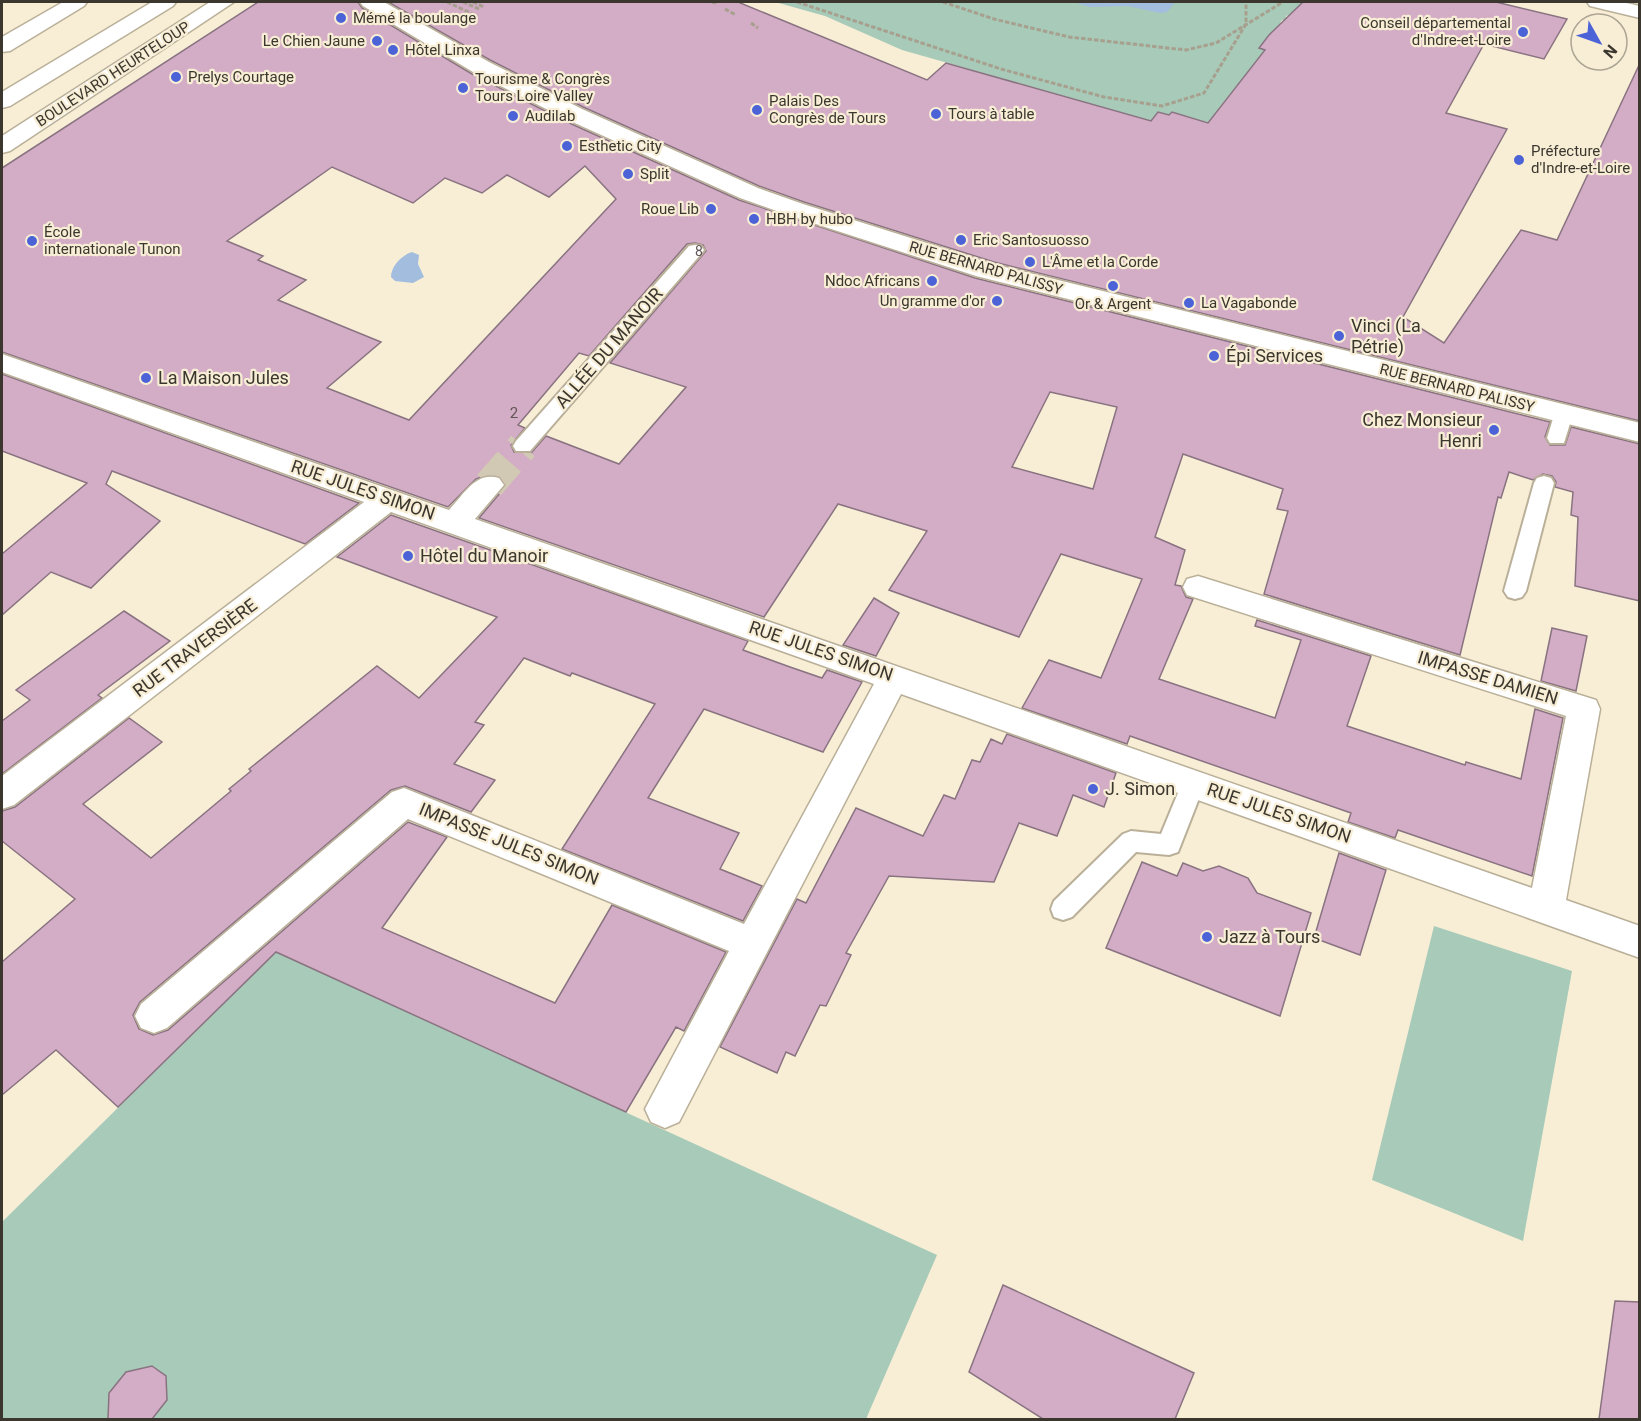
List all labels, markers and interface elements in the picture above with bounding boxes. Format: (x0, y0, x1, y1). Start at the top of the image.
place label: Mémé la boulange (353, 9, 476, 27)
marker: Mémé la boulange (334, 11, 348, 25)
north arrow (1569, 12, 1629, 72)
place label: Conseil départemental d'Indre-et-Loire (1360, 14, 1511, 49)
street label: BOULEVARD HEURTELOUP (33, 17, 193, 131)
marker: Conseil départemental d'Indre-et-Loire (1516, 25, 1530, 39)
place label: Le Chien Jaune (263, 32, 365, 50)
marker: Le Chien Jaune (370, 34, 384, 48)
place label: Hôtel Linxa (405, 41, 480, 59)
text: N (1599, 41, 1621, 62)
marker: Hôtel Linxa (386, 43, 400, 57)
place label: Prelys Courtage (188, 68, 294, 86)
marker: Prelys Courtage (169, 70, 183, 84)
place label: Tourisme & Congrès Tours Loire Valley (475, 70, 610, 105)
marker: Tourisme & Congrès Tours Loire Valley (456, 81, 470, 95)
place label: Palais Des Congrès de Tours (769, 92, 886, 127)
marker: Palais Des Congrès de Tours (750, 103, 764, 117)
place label: Tours à table (948, 105, 1035, 123)
place label: Audilab (525, 107, 575, 125)
marker: Tours à table (929, 107, 943, 121)
marker: Audilab (506, 109, 520, 123)
place label: Esthetic City (579, 137, 662, 155)
marker: Esthetic City (560, 139, 574, 153)
place label: Préfecture d'Indre-et-Loire (1531, 142, 1630, 177)
marker: Préfecture d'Indre-et-Loire (1512, 153, 1526, 167)
place label: Split (640, 165, 670, 183)
marker: Split (621, 167, 635, 181)
place label: Roue Lib (641, 200, 699, 218)
marker: Roue Lib (704, 202, 718, 216)
place label: HBH by hubo (766, 210, 853, 228)
marker: HBH by hubo (747, 212, 761, 226)
place label: École internationale Tunon (44, 223, 181, 258)
place label: Eric Santosuosso (973, 231, 1089, 249)
marker: Eric Santosuosso (954, 233, 968, 247)
marker: École internationale Tunon (25, 234, 39, 248)
street label: RUE BERNARD PALISSY (907, 237, 1065, 299)
house number: 8 (695, 243, 703, 259)
place label: L'Âme et la Corde (1042, 253, 1158, 271)
marker: L'Âme et la Corde (1023, 255, 1037, 269)
place label: Ndoc Africans (825, 272, 920, 290)
marker: Ndoc Africans (925, 274, 939, 288)
marker: Or & Argent (1106, 279, 1120, 293)
street label: ALLÉE DU MANOIR (551, 283, 667, 412)
place label: Un gramme d'or (880, 292, 985, 310)
marker: Un gramme d'or (990, 294, 1004, 308)
place label: La Vagabonde (1201, 294, 1297, 312)
place label: Or & Argent (1075, 295, 1151, 313)
marker: La Vagabonde (1182, 296, 1196, 310)
place label: Vinci (La Pétrie) (1351, 315, 1421, 358)
marker: Vinci (La Pétrie) (1332, 329, 1346, 343)
place label: Épi Services (1226, 345, 1323, 366)
marker: Épi Services (1207, 349, 1221, 363)
street label: RUE BERNARD PALISSY (1378, 360, 1536, 416)
place label: La Maison Jules (158, 367, 289, 388)
marker: La Maison Jules (139, 371, 153, 385)
house number: 2 (510, 404, 518, 422)
place label: Chez Monsieur Henri (1362, 409, 1482, 451)
marker: Chez Monsieur Henri (1487, 423, 1501, 437)
street label: RUE JULES SIMON (289, 455, 438, 524)
place label: Hôtel du Manoir (420, 545, 548, 566)
marker: Hôtel du Manoir (401, 549, 415, 563)
street label: RUE TRAVERSIÈRE (129, 594, 261, 701)
street label: RUE JULES SIMON (747, 616, 896, 685)
street label: IMPASSE DAMIEN (1415, 646, 1561, 709)
place label: J. Simon (1105, 778, 1175, 799)
street label: RUE JULES SIMON (1205, 778, 1354, 847)
marker: J. Simon (1086, 782, 1100, 796)
street label: IMPASSE JULES SIMON (416, 798, 602, 889)
place label: Jazz à Tours (1219, 926, 1320, 947)
marker: Jazz à Tours (1200, 930, 1214, 944)

